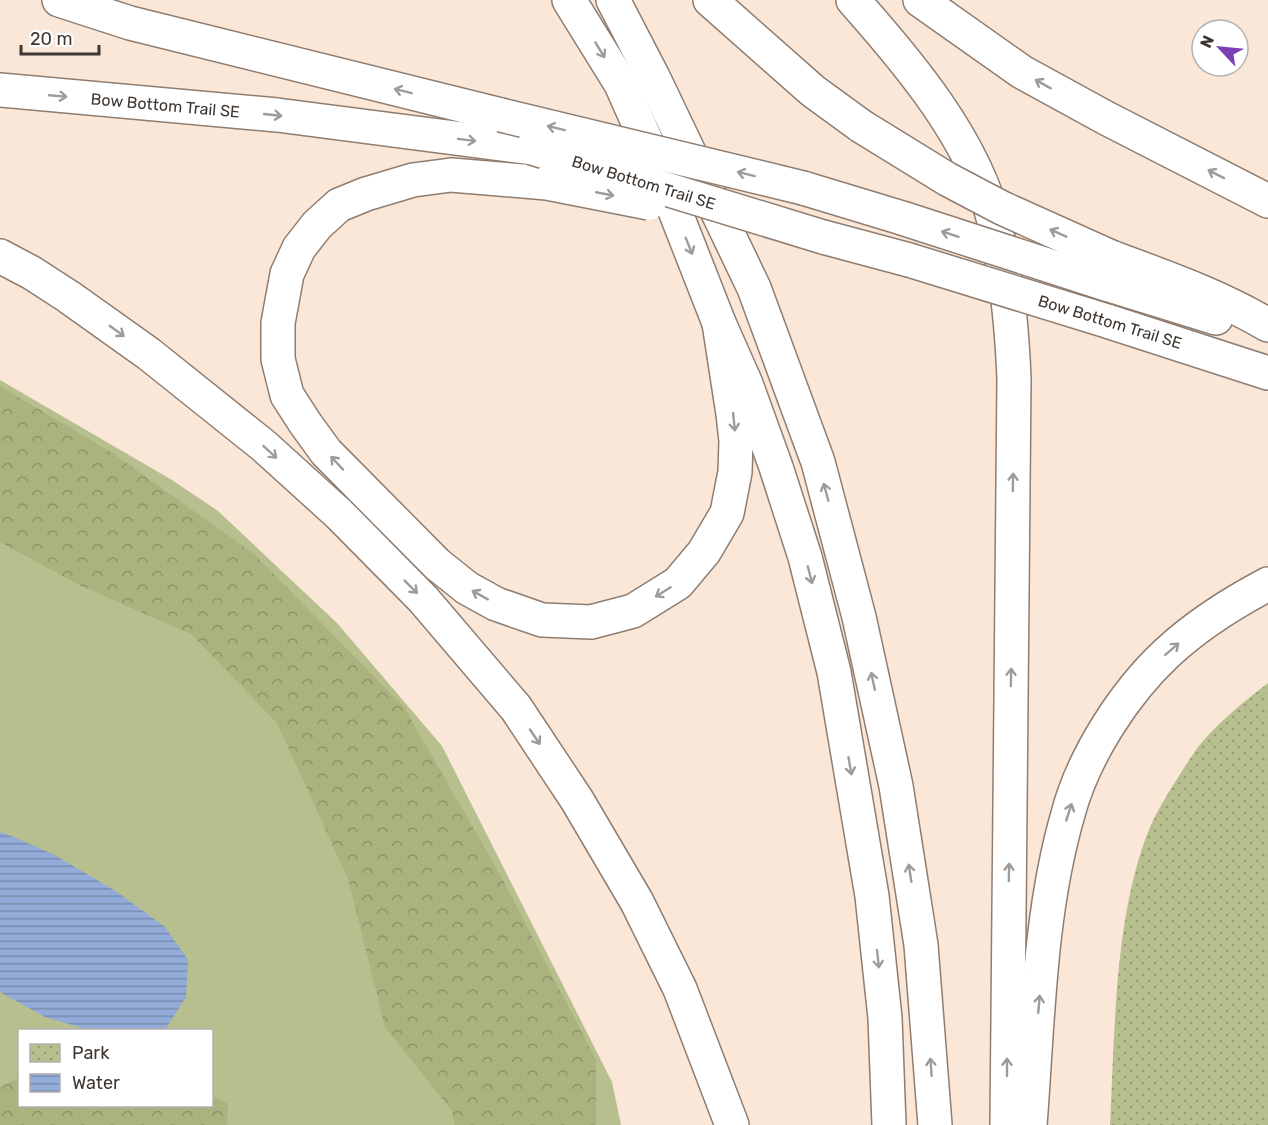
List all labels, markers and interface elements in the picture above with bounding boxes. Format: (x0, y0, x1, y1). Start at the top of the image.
scale bar (21, 18, 99, 56)
north arrow (1190, 18, 1250, 78)
text: 20 m (30, 28, 72, 50)
text: N (1196, 32, 1218, 51)
one-way arrow (594, 41, 606, 58)
one-way arrow (1035, 78, 1053, 89)
one-way arrow (394, 84, 413, 96)
street label: Bow Bottom Trail SE (90, 89, 241, 121)
one-way arrow (48, 91, 68, 102)
one-way arrow (263, 110, 283, 121)
one-way arrow (547, 122, 566, 134)
one-way arrow (456, 134, 476, 145)
street label: Bow Bottom Trail SE (570, 151, 718, 213)
one-way arrow (737, 168, 756, 180)
one-way arrow (1207, 168, 1225, 180)
one-way arrow (594, 189, 614, 200)
one-way arrow (941, 227, 960, 238)
one-way arrow (1049, 227, 1067, 239)
one-way arrow (684, 236, 695, 255)
street label: Bow Bottom Trail SE (1036, 291, 1184, 353)
one-way arrow (109, 325, 125, 337)
one-way arrow (729, 412, 740, 432)
one-way arrow (262, 445, 277, 459)
one-way arrow (330, 456, 344, 471)
one-way arrow (1007, 472, 1019, 492)
one-way arrow (820, 483, 831, 502)
one-way arrow (804, 565, 816, 584)
one-way arrow (403, 579, 418, 594)
one-way arrow (655, 587, 672, 599)
one-way arrow (472, 589, 489, 601)
one-way arrow (1164, 642, 1179, 656)
one-way arrow (1005, 667, 1017, 687)
one-way arrow (867, 672, 878, 692)
one-way arrow (529, 728, 541, 744)
one-way arrow (845, 756, 856, 775)
one-way arrow (1064, 803, 1075, 822)
one-way arrow (1003, 862, 1015, 882)
one-way arrow (904, 864, 915, 883)
one-way arrow (873, 948, 884, 968)
one-way arrow (1034, 994, 1045, 1014)
legend (18, 1029, 213, 1107)
text: Park (72, 1042, 110, 1064)
one-way arrow (925, 1057, 936, 1077)
one-way arrow (1001, 1057, 1013, 1077)
text: Water (72, 1072, 120, 1094)

